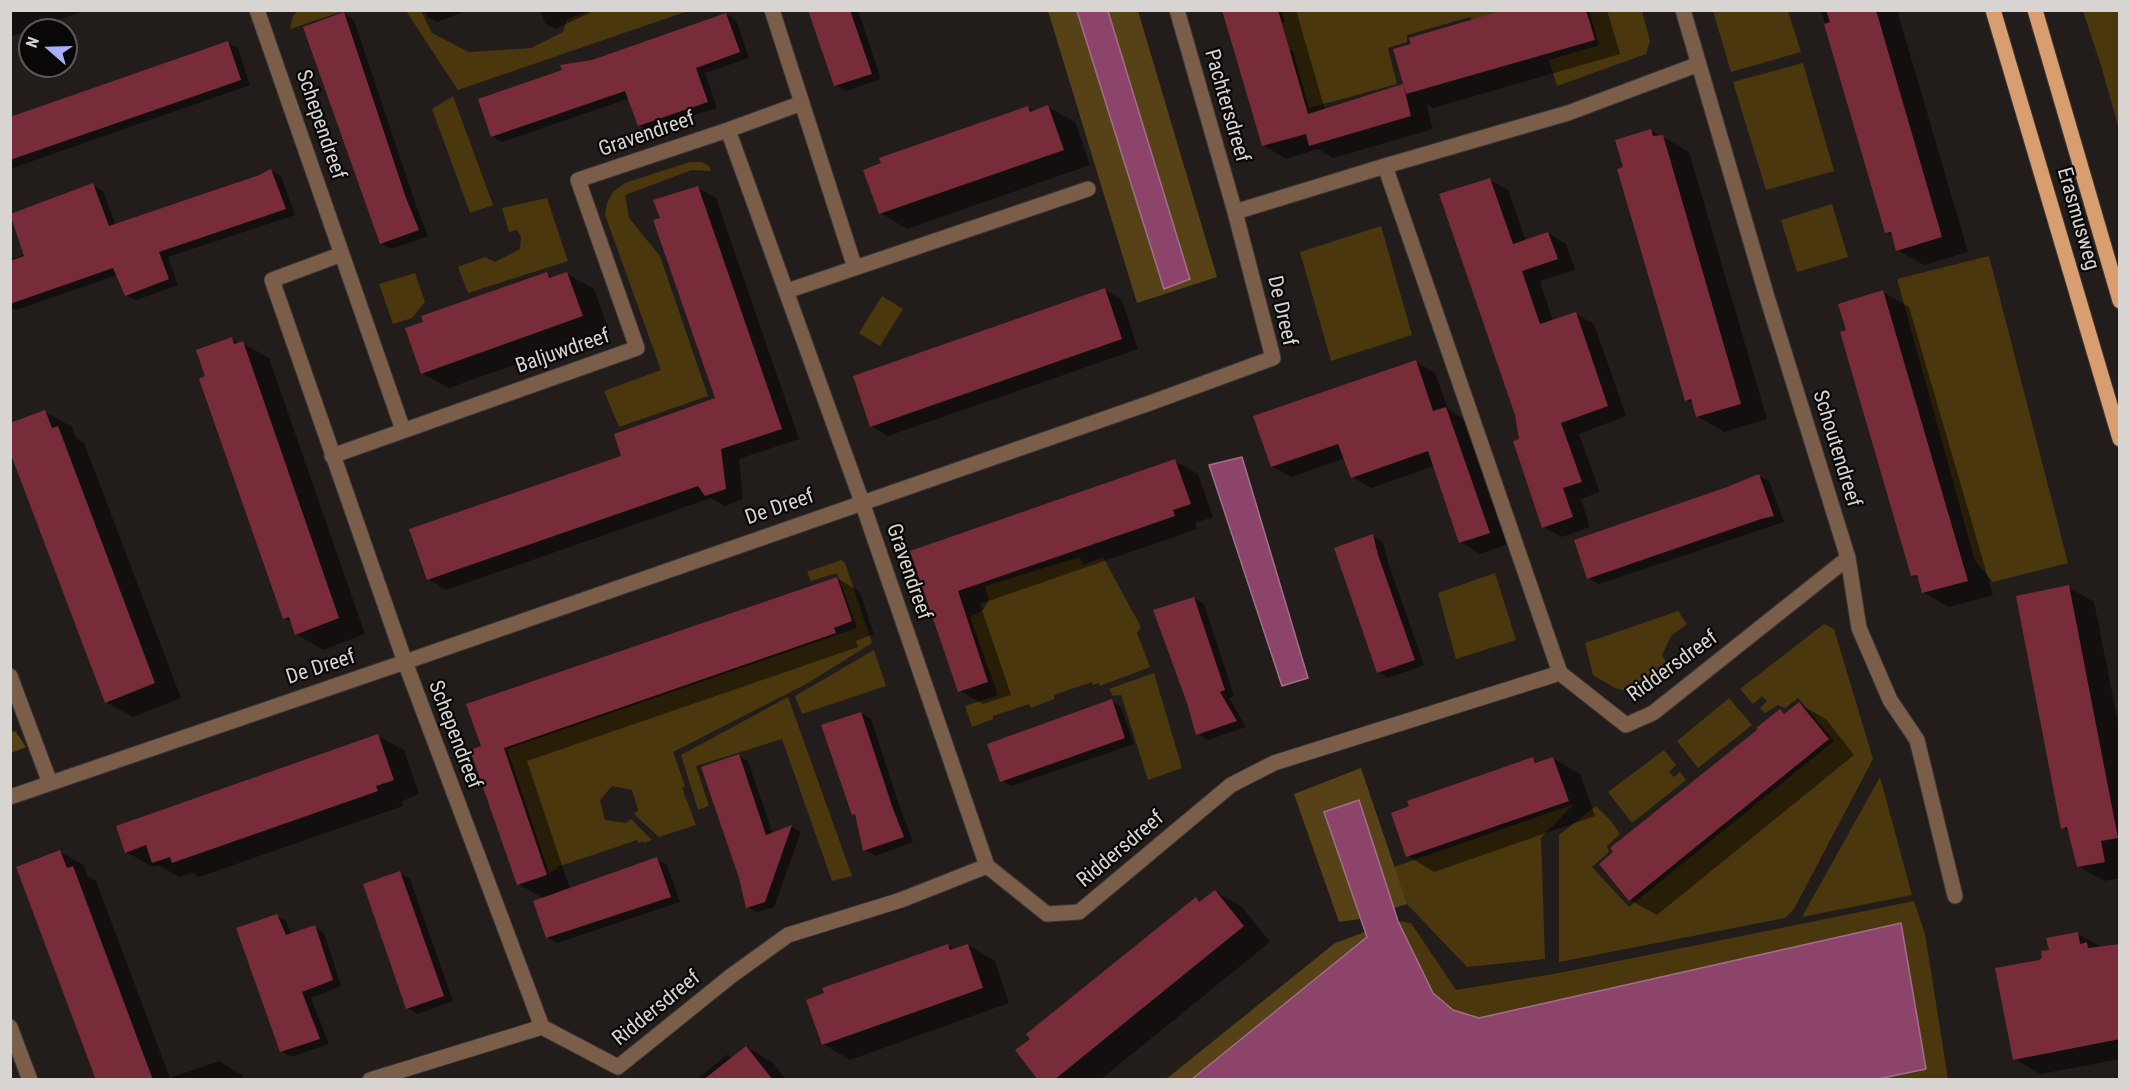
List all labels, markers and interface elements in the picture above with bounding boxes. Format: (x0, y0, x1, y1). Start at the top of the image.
north arrow (18, 18, 78, 78)
text: N (22, 35, 43, 50)
street label: Pachtersdreef (1198, 47, 1254, 165)
street label: Schependreef (290, 67, 350, 183)
street label: Gravendreef (596, 107, 698, 163)
street label: Erasmusweg (2050, 165, 2104, 273)
street label: De Dreef (1261, 273, 1301, 349)
street label: Baljuwdreef (513, 324, 613, 380)
street label: Schoutendreef (1806, 388, 1866, 510)
street label: De Dreef (742, 485, 818, 531)
street label: Gravendreef (880, 521, 936, 623)
street label: Riddersdreef (1623, 626, 1723, 708)
street label: De Dreef (283, 645, 359, 691)
street label: Schependreef (422, 677, 486, 793)
street label: Riddersdreef (1072, 806, 1170, 894)
street label: Riddersdreef (608, 966, 706, 1052)

